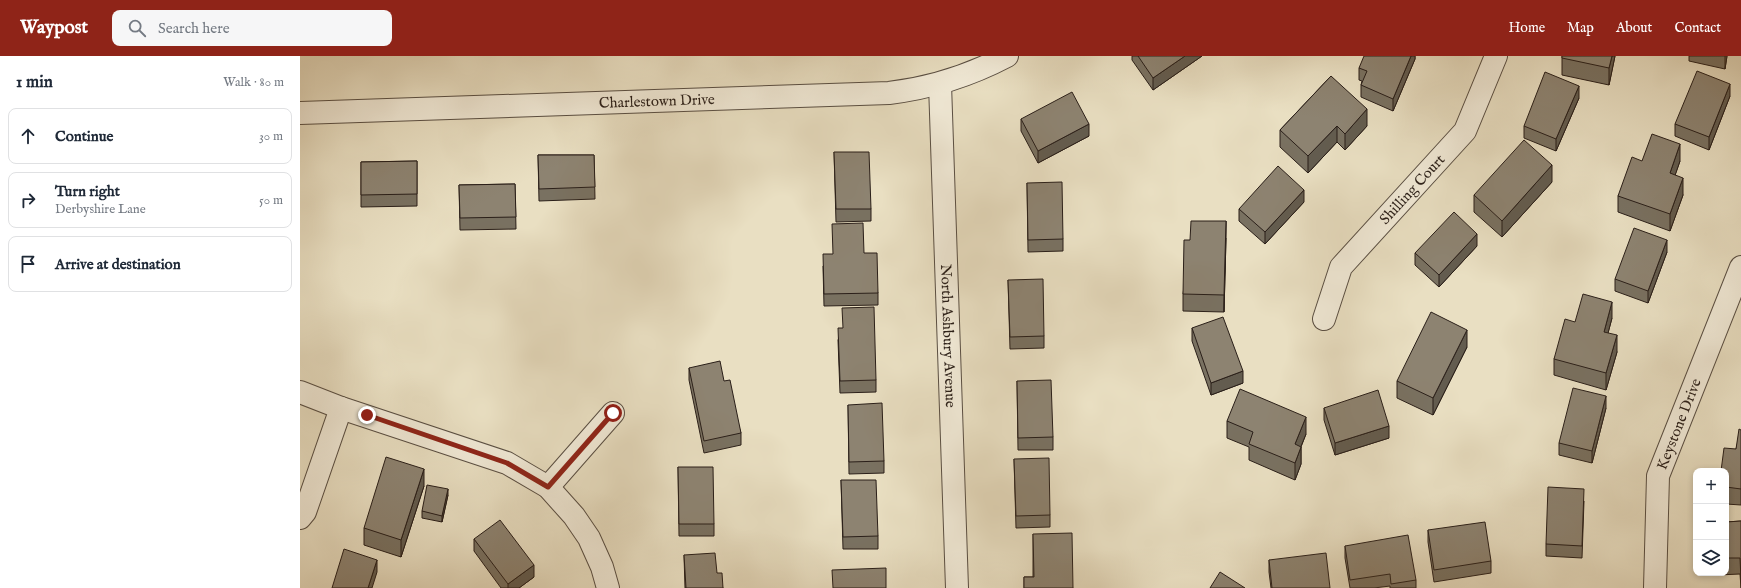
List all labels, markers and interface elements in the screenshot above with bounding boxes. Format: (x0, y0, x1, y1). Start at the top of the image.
search box (112, 10, 392, 46)
text: Waypost (20, 16, 88, 40)
icon: search (126, 17, 148, 39)
text: Search here (158, 19, 230, 38)
text: Home (1509, 19, 1545, 37)
text: Map (1567, 19, 1594, 37)
text: About (1616, 19, 1652, 37)
text: Contact (1674, 19, 1721, 37)
text: 1 min (16, 72, 53, 93)
text: Walk · 80 m (223, 74, 284, 91)
street label: Charlestown Drive (598, 89, 715, 112)
icon: ahead (17, 125, 39, 147)
text: Continue (55, 127, 113, 146)
text: 30 m (259, 128, 283, 145)
street label: Shilling Court (1375, 150, 1449, 228)
text: Turn right (55, 182, 120, 201)
icon: right (17, 189, 39, 211)
text: 50 m (259, 192, 283, 209)
text: Derbyshire Lane (55, 201, 146, 218)
icon: arrive (17, 253, 39, 275)
text: Arrive at destination (55, 255, 181, 274)
street label: North Ashbury Avenue (937, 264, 960, 408)
street label: Keystone Drive (1652, 375, 1705, 472)
route start (604, 404, 622, 422)
route end (358, 406, 376, 424)
map controls (1693, 468, 1729, 576)
button: + (1693, 468, 1729, 504)
button: − (1693, 504, 1729, 540)
button: layers (1693, 540, 1729, 576)

